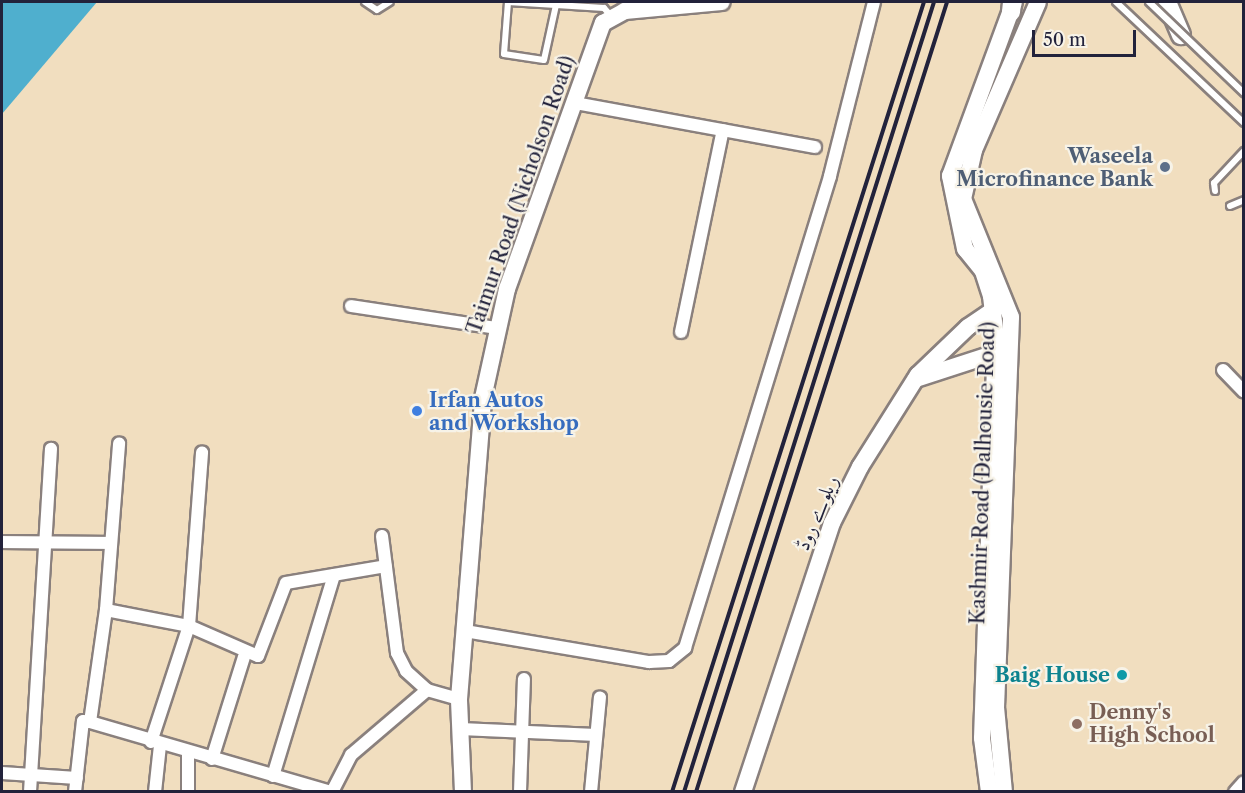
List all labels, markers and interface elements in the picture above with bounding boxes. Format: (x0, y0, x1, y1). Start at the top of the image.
scale bar (1035, 18, 1138, 56)
text: 50 m (1043, 29, 1086, 51)
street label: Taimur Road (Nicholson Road) (462, 52, 580, 338)
place label: Waseela Microfinance Bank (956, 144, 1153, 191)
marker: Waseela Microfinance Bank (1158, 160, 1172, 174)
street label: Kashmir Road (Dalhousie Road) (966, 321, 1000, 625)
place label: Irfan Autos and Workshop (429, 388, 580, 435)
marker: Irfan Autos and Workshop (410, 404, 424, 418)
street label: ریلوے روڈ (790, 472, 844, 554)
place label: Baig House (995, 663, 1110, 687)
marker: Baig House (1115, 668, 1129, 682)
place label: Denny's High School (1089, 700, 1215, 747)
marker: Denny's High School (1070, 717, 1084, 731)

